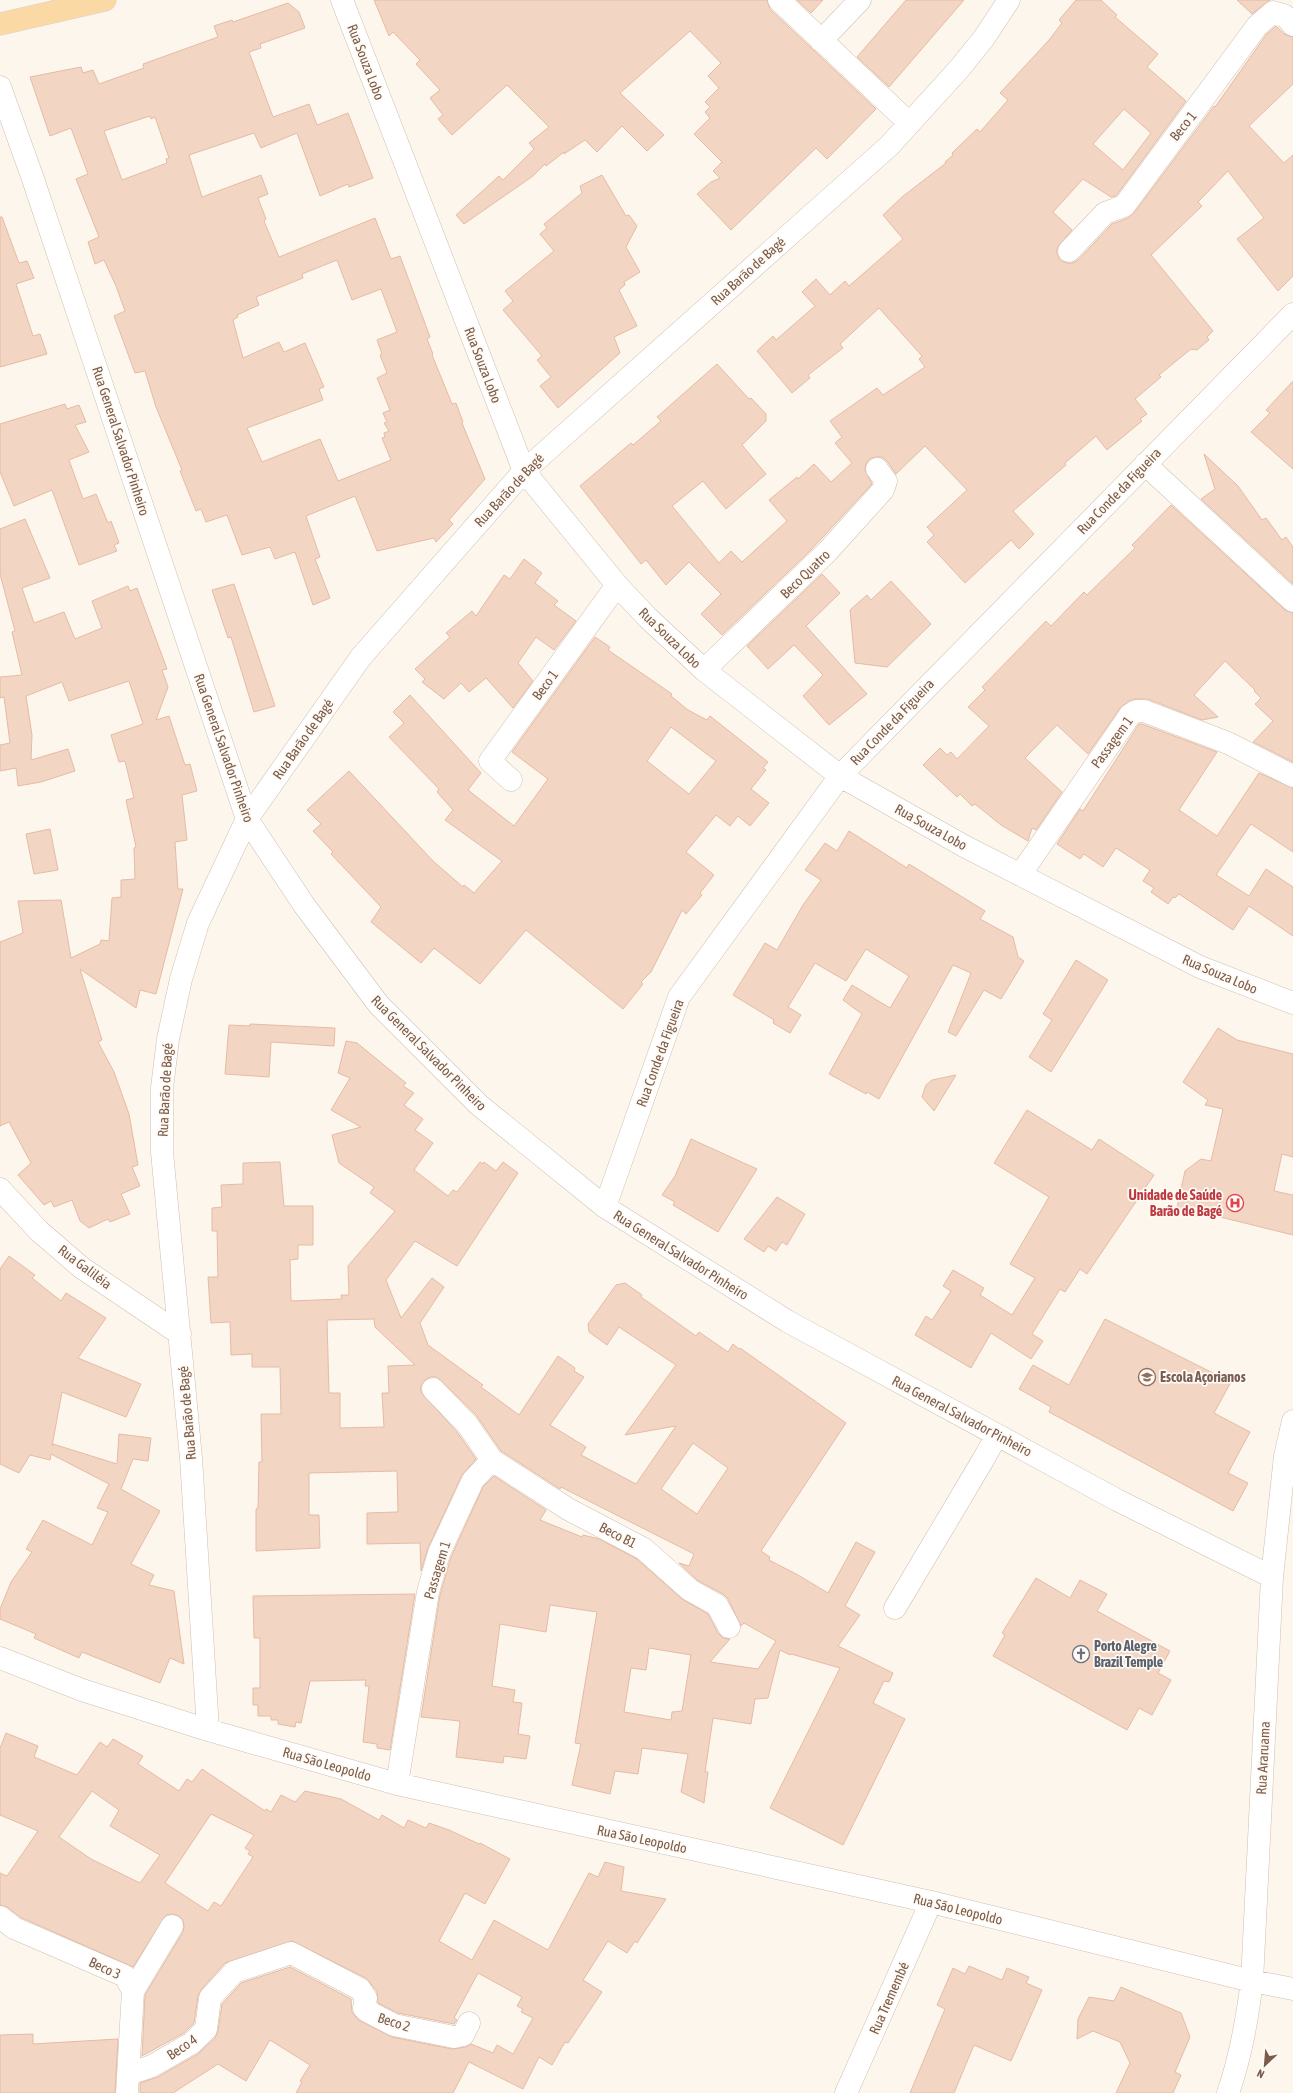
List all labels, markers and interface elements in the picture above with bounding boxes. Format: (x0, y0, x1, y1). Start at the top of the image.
street label: Rua Souza Lobo (344, 22, 388, 102)
street label: Beco 1 (1166, 108, 1200, 144)
street label: Rua Barão de Bagé (708, 233, 788, 309)
street label: Rua Souza Lobo (461, 325, 505, 405)
street label: Rua General Salvador Pinheiro (89, 364, 153, 518)
street label: Rua Conde da Figueira (1074, 445, 1164, 537)
street label: Rua Barão de Bagé (471, 450, 547, 530)
street label: Beco Quatro (777, 546, 833, 602)
street label: Rua Souza Lobo (636, 604, 704, 672)
street label: Beco 1 (529, 667, 561, 703)
street label: Rua General Salvador Pinheiro (191, 672, 257, 824)
street label: Rua Conde da Figueira (847, 676, 937, 768)
street label: Rua Barão de Bagé (269, 696, 337, 782)
street label: Passagem 1 (1088, 713, 1136, 771)
street label: Rua Souza Lobo (892, 801, 970, 853)
street label: Rua Souza Lobo (1180, 951, 1260, 997)
street label: Rua General Salvador Pinheiro (368, 992, 490, 1114)
street label: Rua Conde da Figueira (633, 997, 687, 1109)
street label: Rua Barão de Bagé (155, 1042, 175, 1138)
place label: Unidade de Saúde Barão de Bagé (1129, 1187, 1222, 1219)
hospital icon: Unidade de Saúde Barão de Bagé (1225, 1193, 1245, 1213)
street label: Rua General Salvador Pinheiro (611, 1207, 751, 1303)
street label: Rua Galiléia (55, 1242, 115, 1292)
street label: Rua Barão de Bagé (175, 1365, 199, 1461)
school or university icon: Escola Açorianos (1137, 1367, 1157, 1387)
place label: Escola Açorianos (1160, 1369, 1246, 1385)
street label: Rua General Salvador Pinheiro (889, 1372, 1035, 1460)
street label: Beco B1 (597, 1519, 639, 1551)
street label: Passagem 1 (421, 1539, 453, 1601)
place label: Porto Alegre Brazil Temple (1094, 1638, 1163, 1670)
church icon: Porto Alegre Brazil Temple (1071, 1644, 1091, 1664)
street label: Rua Araruama (1253, 1721, 1273, 1795)
street label: Rua São Leopoldo (281, 1744, 373, 1784)
street label: Rua São Leopoldo (596, 1822, 688, 1856)
street label: Rua São Leopoldo (912, 1890, 1004, 1928)
street label: Beco 3 (87, 1954, 123, 1982)
street label: Rua Tremembé (866, 1959, 912, 2037)
street label: Beco 2 (376, 2009, 412, 2035)
street label: Beco 4 (164, 2031, 201, 2063)
north arrow (1245, 2045, 1285, 2085)
text: N (1255, 2067, 1266, 2081)

